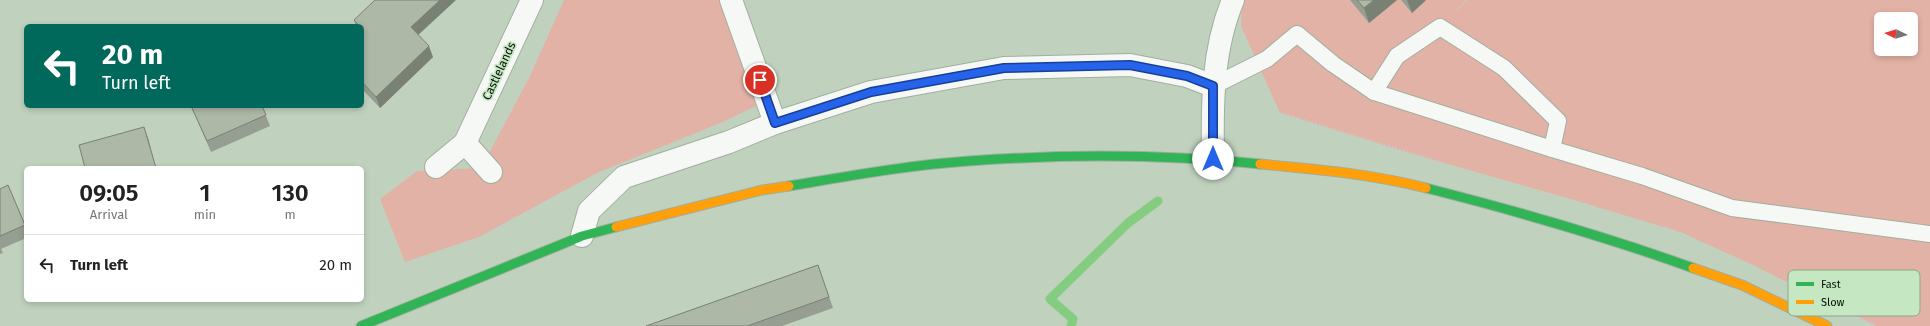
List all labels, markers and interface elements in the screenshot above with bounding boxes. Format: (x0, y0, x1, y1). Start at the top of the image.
north arrow (1874, 12, 1918, 56)
map controls (1874, 12, 1918, 56)
text: 20 m (102, 38, 163, 71)
street label: Castlelands (479, 39, 519, 102)
icon: left (36, 40, 88, 92)
pin (743, 63, 777, 97)
icon: arrive (749, 69, 771, 91)
text: Turn left (102, 72, 171, 94)
position arrow (1192, 138, 1234, 180)
text: 09:05 (79, 179, 139, 207)
text: 1 (200, 179, 210, 207)
text: 130 (272, 179, 309, 207)
text: Arrival (90, 207, 128, 222)
text: min (194, 207, 216, 222)
text: m (285, 207, 296, 222)
icon: left (36, 254, 58, 276)
text: Turn left (70, 256, 128, 274)
text: 20 m (319, 256, 352, 274)
legend (1788, 270, 1920, 316)
text: Fast (1821, 278, 1841, 291)
text: Slow (1821, 296, 1845, 309)

